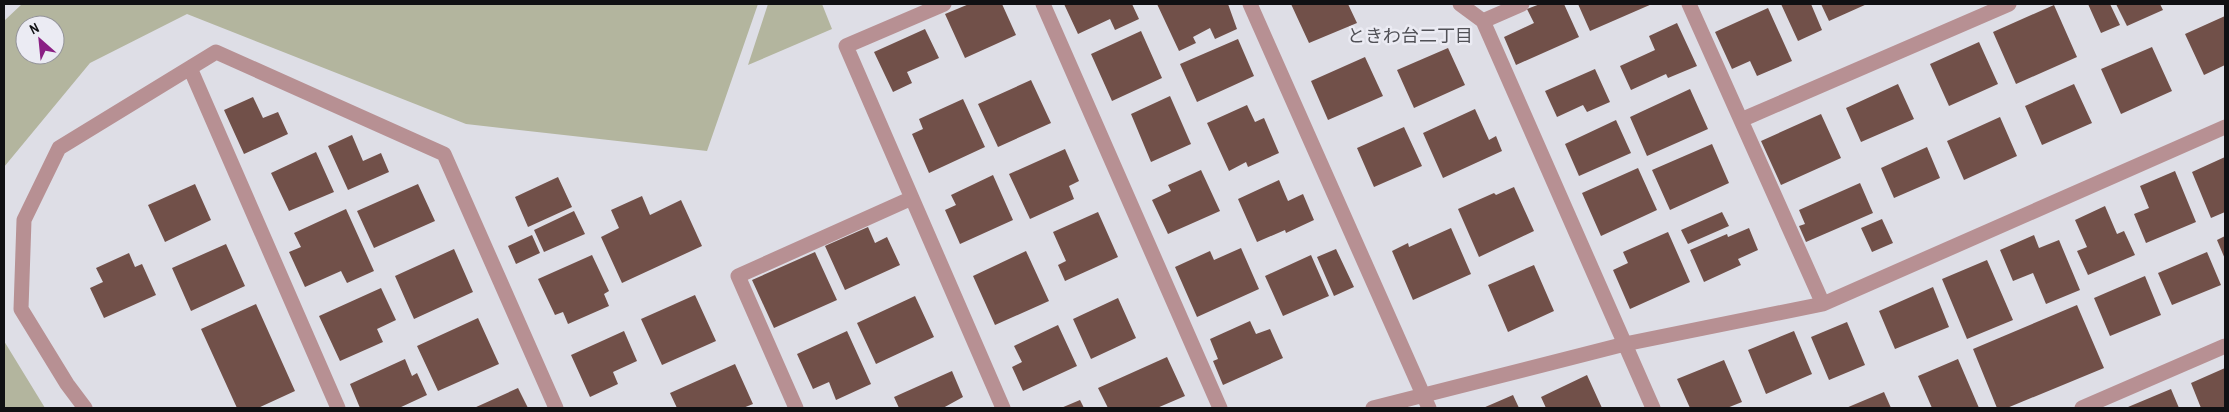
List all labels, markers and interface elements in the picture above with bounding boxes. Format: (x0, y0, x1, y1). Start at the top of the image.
north arrow (15, 15, 65, 65)
text: N (26, 19, 42, 38)
district label: ときわ台二丁目 (1347, 23, 1473, 48)

